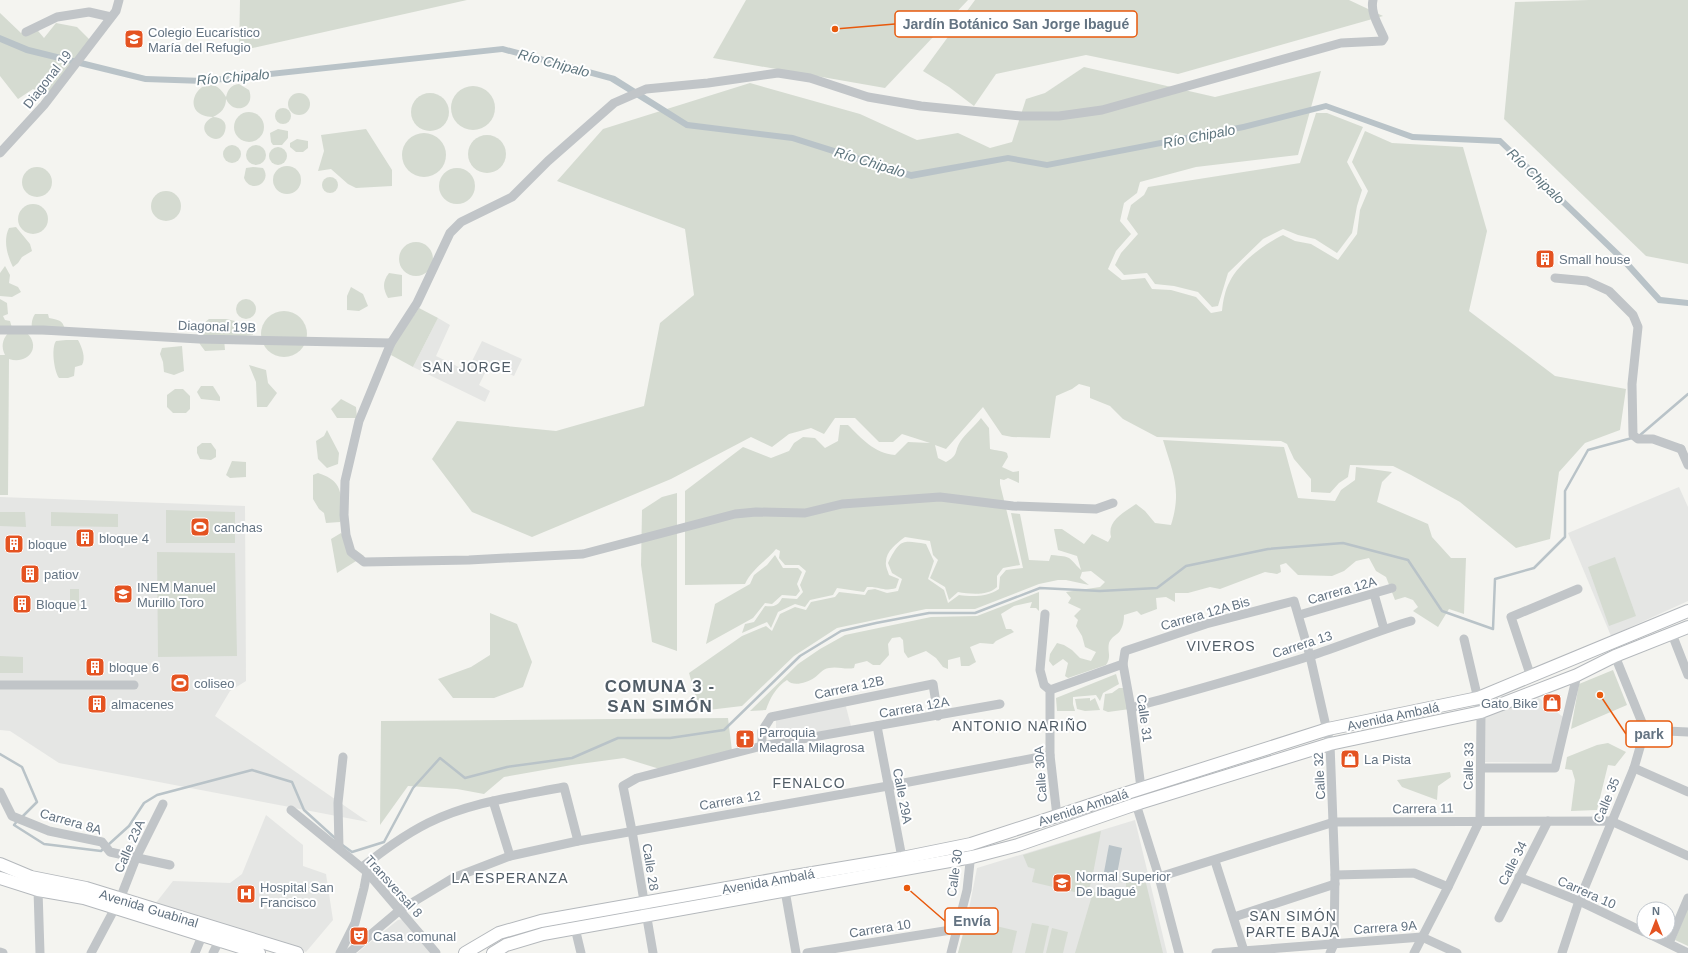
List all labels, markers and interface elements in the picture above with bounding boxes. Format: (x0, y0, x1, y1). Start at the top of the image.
callout: Jardín Botánico San Jorge Ibagué (895, 11, 1137, 37)
text: Jardín Botánico San Jorge Ibagué (903, 16, 1129, 32)
place label: Colegio Eucarístico María del Refugio (148, 25, 260, 55)
school or university icon: Colegio Eucarístico María del Refugio (123, 28, 145, 50)
water label: Río Chipalo (517, 46, 592, 80)
street label: Diagonal 19 (20, 47, 75, 111)
water label: Río Chipalo (196, 66, 270, 88)
water label: Río Chipalo (1162, 121, 1237, 151)
water label: Río Chipalo (833, 144, 908, 180)
water label: Río Chipalo (1504, 145, 1568, 207)
building icon: Small house (1534, 248, 1556, 270)
place label: Small house (1559, 252, 1631, 267)
street label: Diagonal 19B (178, 318, 256, 335)
district label: SAN JORGE (422, 359, 512, 375)
sports icon: canchas (189, 516, 211, 538)
place label: canchas (214, 520, 263, 535)
building icon: bloque 4 (74, 527, 96, 549)
place label: bloque 4 (99, 531, 149, 546)
building icon: bloque (3, 533, 25, 555)
place label: bloque (28, 537, 67, 552)
building icon: patiov (19, 563, 41, 585)
place label: patiov (44, 567, 79, 582)
street label: Carrera 12A (1306, 573, 1379, 607)
place label: INEM Manuel Murillo Toro (137, 580, 216, 610)
school or university icon: INEM Manuel Murillo Toro (112, 583, 134, 605)
building icon: Bloque 1 (11, 593, 33, 615)
street label: Carrera 12A Bis (1159, 593, 1252, 633)
place label: Bloque 1 (36, 597, 87, 612)
street label: Carrera 13 (1270, 628, 1334, 661)
district label: VIVEROS (1186, 638, 1256, 654)
building icon: bloque 6 (84, 656, 106, 678)
place label: bloque 6 (109, 660, 159, 675)
sports icon: coliseo (169, 672, 191, 694)
street label: Carrera 12B (813, 673, 885, 702)
place label: coliseo (194, 676, 234, 691)
district label: COMUNA 3 - SAN SIMÓN (605, 677, 715, 716)
shop icon: Gato Bike (1541, 692, 1563, 714)
building icon: almacenes (86, 693, 108, 715)
street label: Calle 31 (1134, 693, 1155, 743)
street label: Carrera 12A (878, 694, 951, 721)
place label: Gato Bike (1481, 696, 1538, 711)
place label: almacenes (111, 697, 174, 712)
street label: Avenida Ambalá (1346, 699, 1441, 734)
district label: ANTONIO NARIÑO (952, 718, 1088, 734)
callout: park (1626, 721, 1672, 747)
place label: Parroquia Medalla Milagrosa (759, 725, 865, 755)
text: park (1634, 726, 1664, 742)
church icon: Parroquia Medalla Milagrosa (734, 728, 756, 750)
street label: Calle 33 (1461, 742, 1476, 790)
street label: Calle 30A (1031, 745, 1050, 803)
shop icon: La Pista (1339, 748, 1361, 770)
street label: Calle 32 (1311, 752, 1328, 800)
place label: La Pista (1364, 752, 1412, 767)
street label: Calle 29A (890, 767, 915, 826)
district label: FENALCO (772, 775, 846, 791)
street label: Calle 35 (1590, 775, 1623, 825)
street label: Avenida Ambalá (1036, 786, 1131, 829)
street label: Carrera 12 (698, 788, 762, 813)
street label: Carrera 11 (1392, 800, 1454, 817)
street label: Carrera 8A (38, 806, 104, 838)
street label: Calle 23A (111, 817, 148, 875)
street label: Calle 34 (1495, 839, 1530, 888)
street label: Calle 28 (639, 842, 662, 892)
street label: Calle 30 (944, 848, 965, 898)
street label: Transversal 8 (362, 852, 425, 920)
street label: Avenida Ambalá (721, 866, 816, 897)
place label: Normal Superior De Ibagué (1076, 869, 1171, 899)
district label: LA ESPERANZA (451, 870, 569, 886)
school or university icon: Normal Superior De Ibagué (1051, 872, 1073, 894)
street label: Carrera 10 (1555, 873, 1618, 912)
place label: Hospital San Francisco (260, 880, 334, 910)
hospital icon: Hospital San Francisco (235, 883, 257, 905)
street label: Avenida Guabinal (98, 886, 200, 931)
north arrow (1636, 901, 1676, 941)
text: N (1652, 905, 1660, 917)
callout: Envía (945, 908, 998, 934)
district label: SAN SIMÓN PARTE BAJA (1246, 908, 1340, 940)
text: Envía (953, 913, 991, 929)
street label: Carrera 10 (848, 916, 912, 941)
street label: Carrera 9A (1353, 918, 1418, 937)
theatre icon: Casa comunal (348, 925, 370, 947)
place label: Casa comunal (373, 929, 456, 944)

